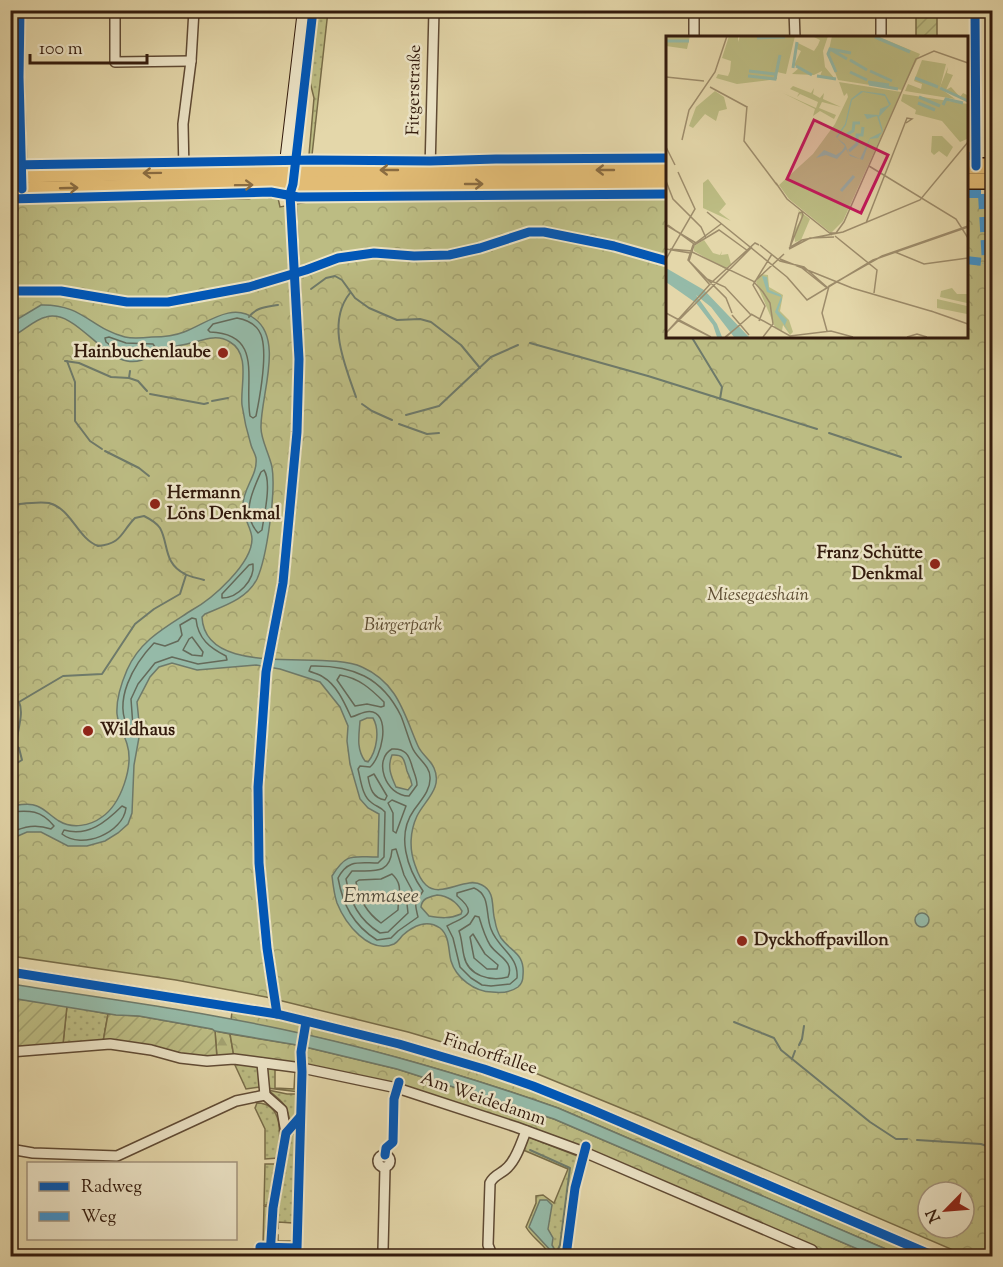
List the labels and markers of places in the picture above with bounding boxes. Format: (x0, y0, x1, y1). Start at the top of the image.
place label: Hainbuchenlaube (74, 340, 212, 366)
marker: Hainbuchenlaube (216, 346, 230, 360)
place label: Hermann Löns Denkmal (167, 481, 282, 528)
marker: Hermann Löns Denkmal (148, 497, 162, 511)
place label: Franz Schütte Denkmal (817, 541, 924, 588)
marker: Franz Schütte Denkmal (928, 557, 942, 571)
place label: Wildhaus (100, 718, 175, 744)
marker: Wildhaus (81, 724, 95, 738)
place label: Dyckhoffpavillon (754, 928, 889, 954)
marker: Dyckhoffpavillon (735, 934, 749, 948)

